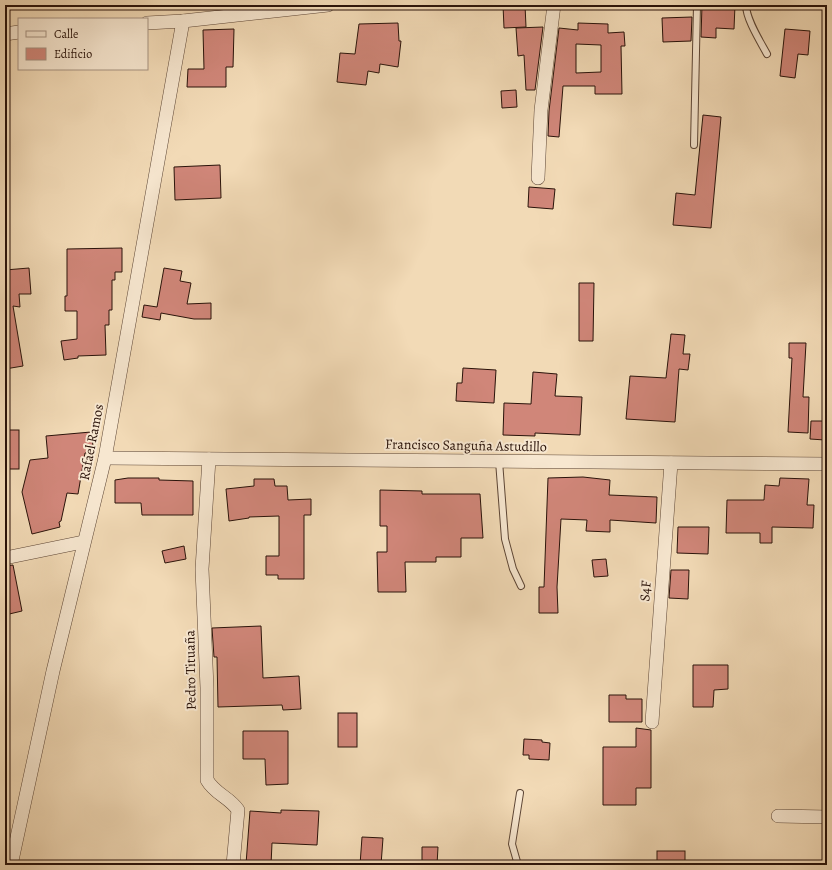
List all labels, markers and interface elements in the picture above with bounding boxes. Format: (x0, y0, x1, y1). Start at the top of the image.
legend (18, 18, 148, 70)
text: Calle (54, 26, 78, 42)
text: Edificio (54, 46, 92, 62)
street label: Rafael Ramos (75, 402, 108, 482)
street label: Francisco Sanguña Astudillo (385, 435, 547, 456)
street label: S4F (635, 580, 656, 602)
street label: Pedro Tituaña (180, 629, 201, 710)

